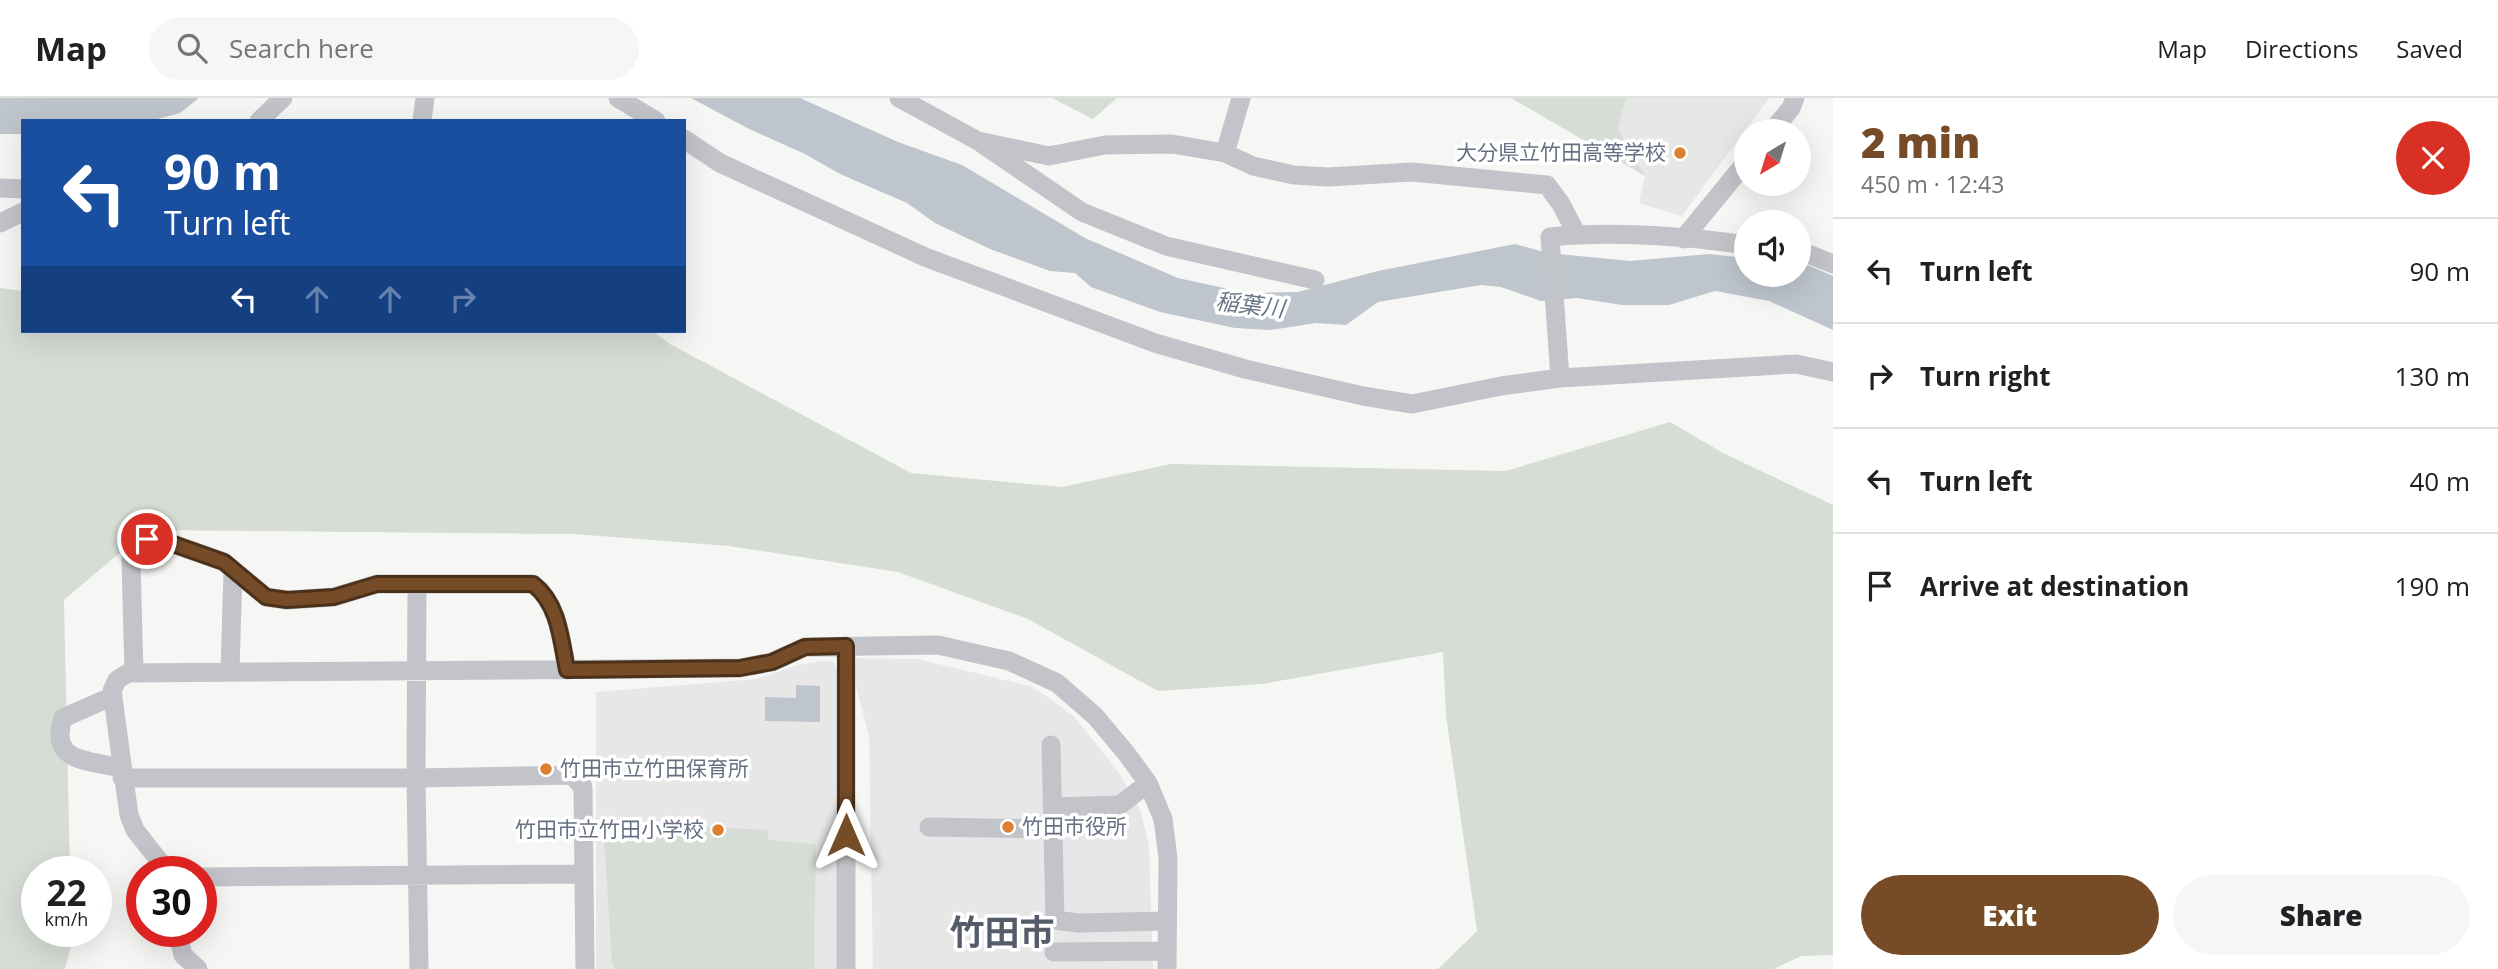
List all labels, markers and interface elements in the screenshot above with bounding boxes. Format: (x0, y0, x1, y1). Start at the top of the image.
search box (149, 17, 639, 80)
text: Map (35, 26, 107, 71)
icon: search (173, 29, 211, 67)
text: Search here (229, 30, 374, 66)
text: Map (2157, 32, 2207, 65)
text: Directions (2245, 32, 2358, 65)
text: Saved (2396, 32, 2463, 65)
text: 2 min (1861, 113, 1980, 170)
north arrow (1734, 119, 1811, 196)
map controls (1734, 119, 1811, 287)
button: close (2396, 121, 2470, 195)
text: 90 m (164, 138, 281, 204)
place label: 大分県立竹田高等学校 (1456, 138, 1666, 166)
marker: 大分県立竹田高等学校 (1672, 145, 1688, 161)
icon: left (49, 147, 140, 238)
text: 450 m · 12:43 (1861, 168, 2004, 200)
text: Turn left (164, 201, 290, 244)
button: sound (1734, 210, 1811, 287)
icon: left (1861, 252, 1899, 290)
text: Turn left (1920, 253, 2032, 289)
text: 90 m (2409, 253, 2470, 289)
icon: left (225, 280, 263, 318)
icon: ahead (298, 280, 336, 318)
icon: ahead (371, 280, 409, 318)
icon: right (444, 280, 482, 318)
water label: 稲葉川 (1214, 284, 1289, 324)
icon: right (1861, 357, 1899, 395)
text: Turn right (1920, 358, 2051, 394)
text: 130 m (2395, 358, 2470, 394)
icon: left (1861, 462, 1899, 500)
text: Turn left (1920, 463, 2032, 499)
text: 40 m (2409, 463, 2470, 499)
pin (117, 509, 177, 569)
icon: arrive (128, 520, 166, 558)
icon: arrive (1861, 567, 1899, 605)
text: Arrive at destination (1920, 568, 2189, 604)
text: 190 m (2395, 568, 2470, 604)
place label: 竹田市立竹田保育所 (560, 754, 749, 782)
marker: 竹田市立竹田保育所 (538, 761, 554, 777)
position arrow (809, 798, 883, 872)
place label: 竹田市役所 (1022, 812, 1127, 840)
place label: 竹田市立竹田小学校 (515, 815, 704, 843)
marker: 竹田市役所 (1000, 819, 1016, 835)
marker: 竹田市立竹田小学校 (710, 822, 726, 838)
speed limit sign: 30 (126, 856, 217, 947)
text: 22 (46, 869, 87, 916)
button: Exit (1861, 875, 2159, 955)
button: Share (2173, 875, 2470, 955)
text: km/h (45, 907, 88, 931)
district label: 竹田市 (949, 908, 1055, 955)

